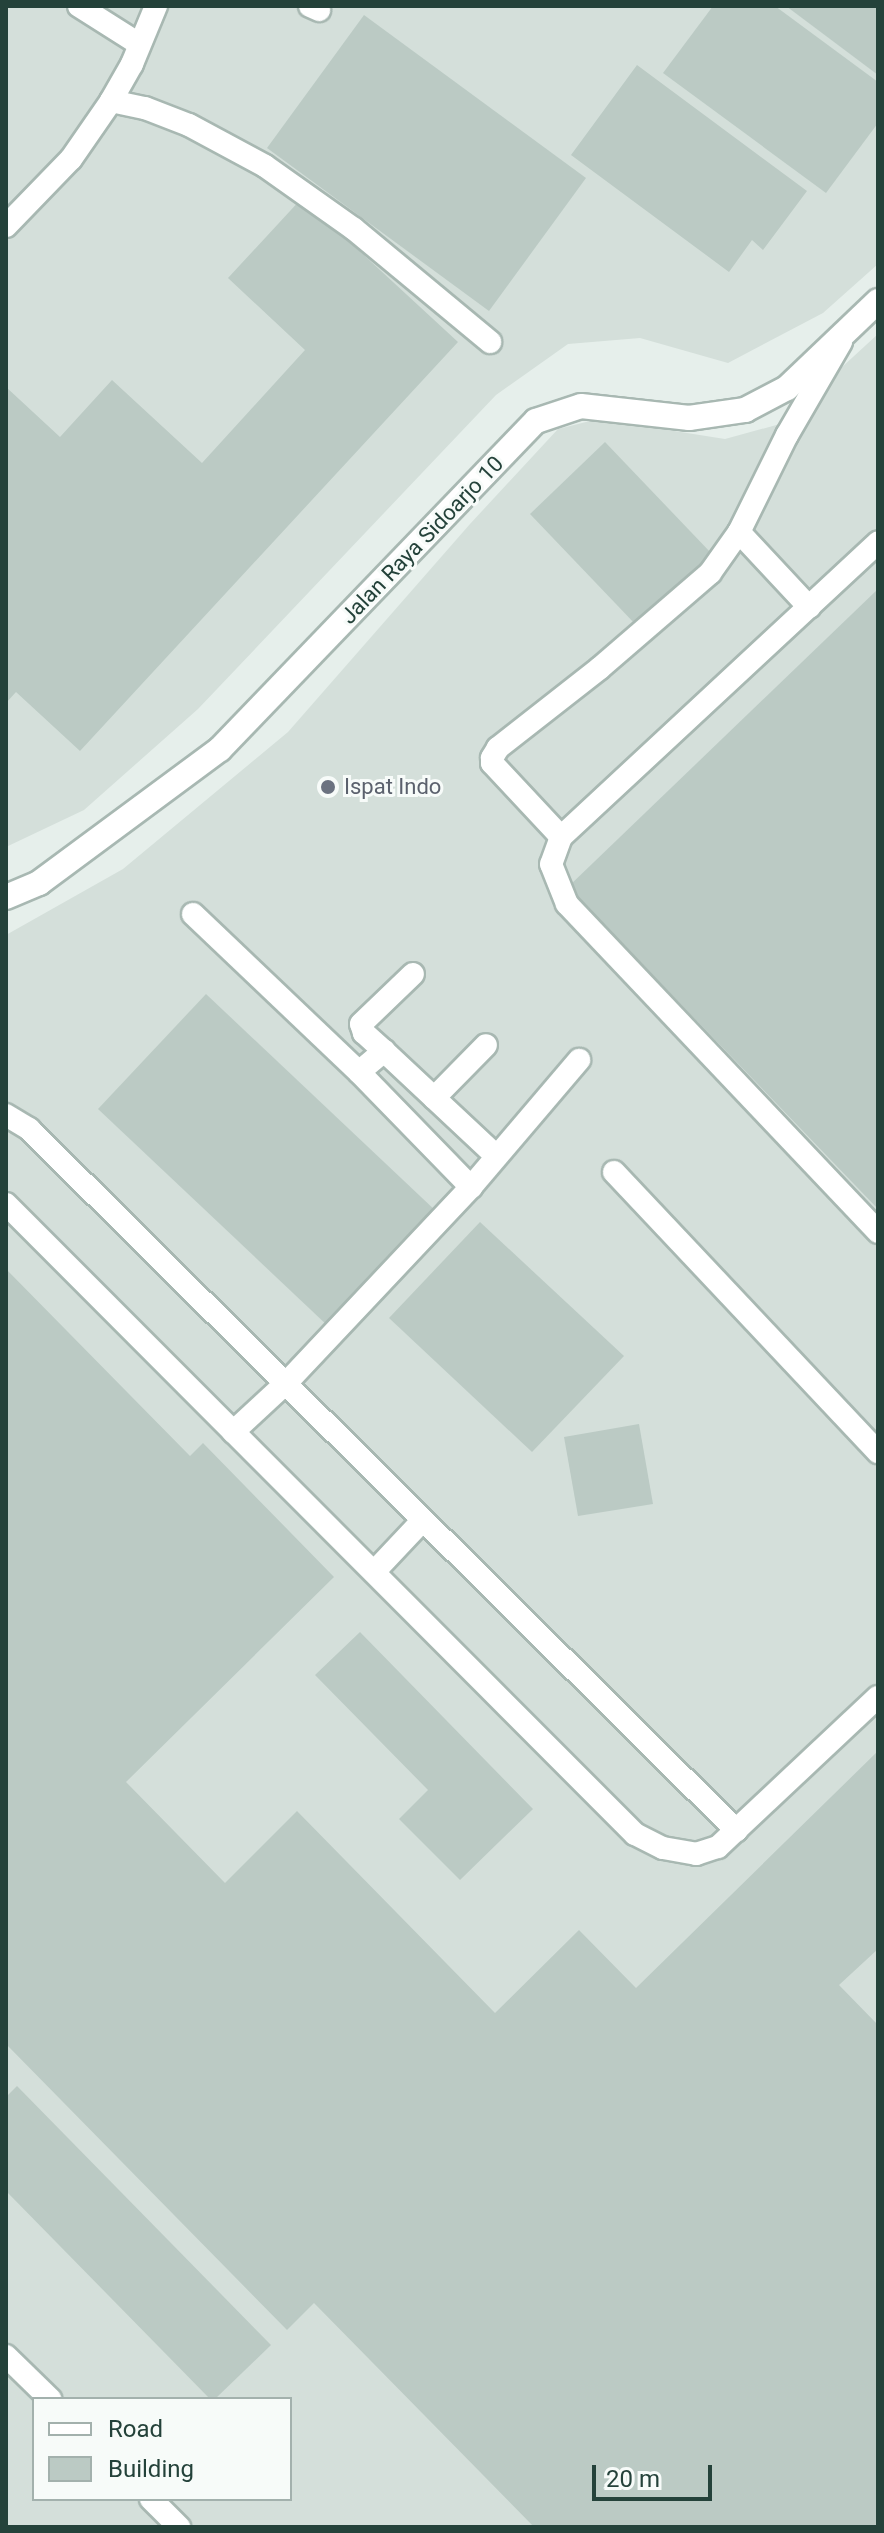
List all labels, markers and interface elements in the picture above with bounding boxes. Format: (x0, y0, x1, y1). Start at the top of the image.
street label: Jalan Raya Sidoarjo 10 (335, 451, 509, 629)
place label: Ispat Indo (344, 774, 441, 800)
marker: Ispat Indo (319, 778, 337, 796)
legend (32, 2397, 292, 2501)
text: Road (108, 2415, 163, 2443)
scale bar (596, 2449, 716, 2499)
text: Building (108, 2455, 194, 2483)
text: 20 m (606, 2465, 660, 2493)

